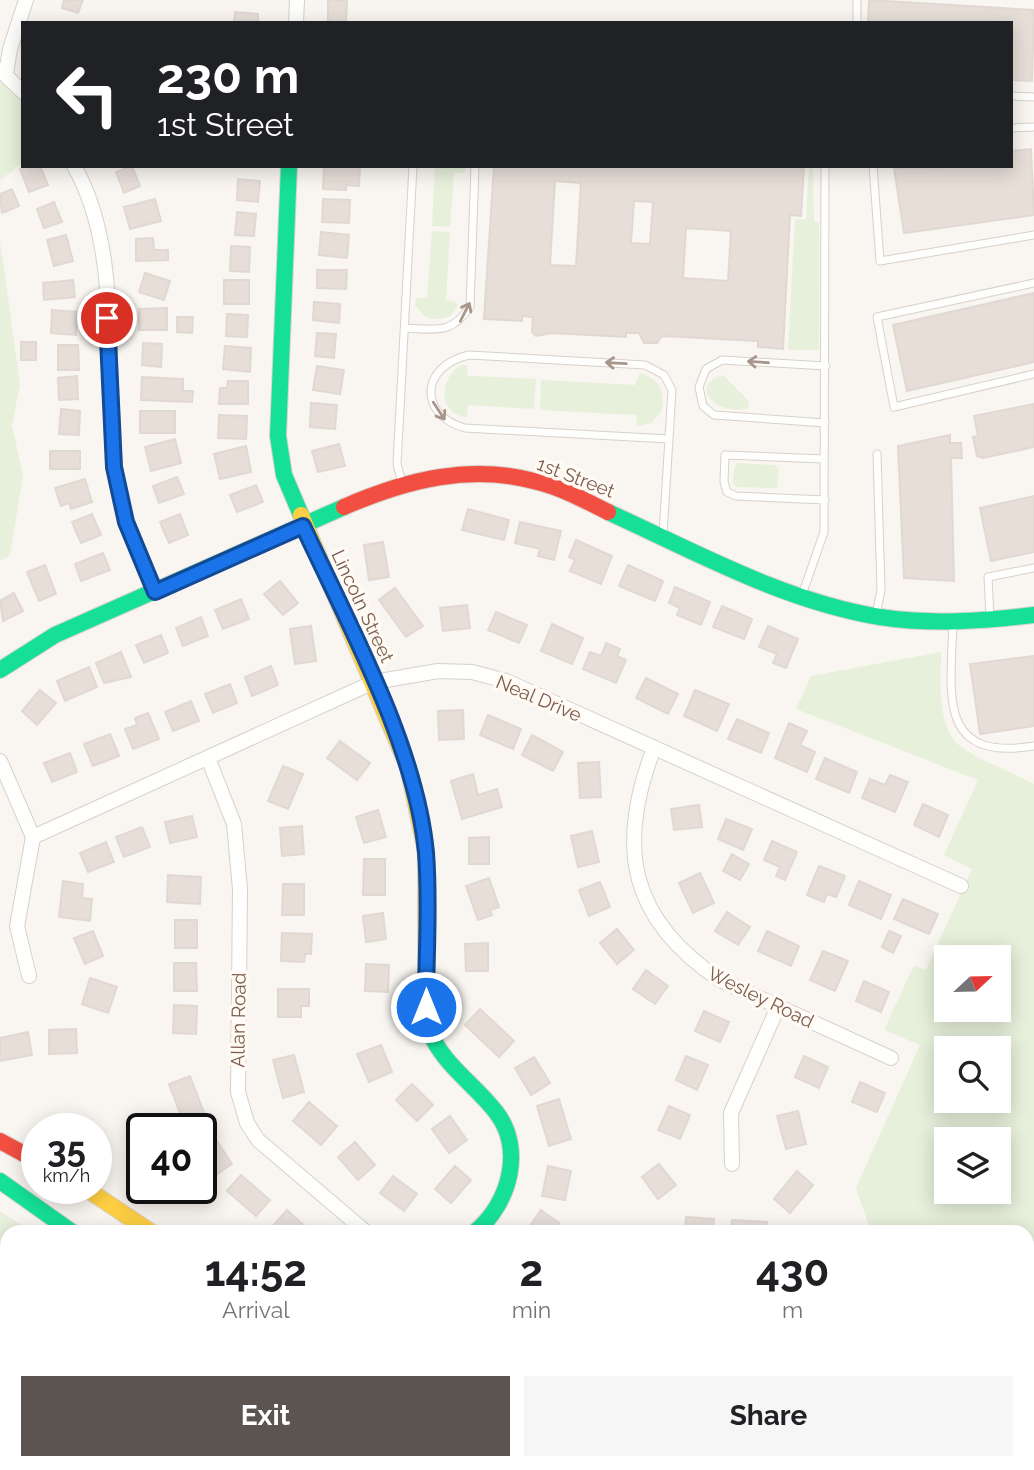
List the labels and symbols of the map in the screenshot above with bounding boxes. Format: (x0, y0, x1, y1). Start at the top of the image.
pin (77, 288, 137, 348)
one-way arrow (458, 302, 472, 323)
one-way arrow (747, 355, 769, 368)
one-way arrow (605, 356, 628, 369)
one-way arrow (432, 401, 447, 420)
street label: 1st Street (534, 452, 618, 502)
street label: Lincoln Street (327, 546, 399, 666)
street label: Neal Drive (493, 670, 585, 726)
north arrow (934, 945, 1012, 1022)
street label: Wesley Road (704, 962, 818, 1032)
position arrow (389, 970, 463, 1044)
street label: Allan Road (226, 972, 250, 1068)
speed limit sign: 40 (126, 1113, 217, 1204)

